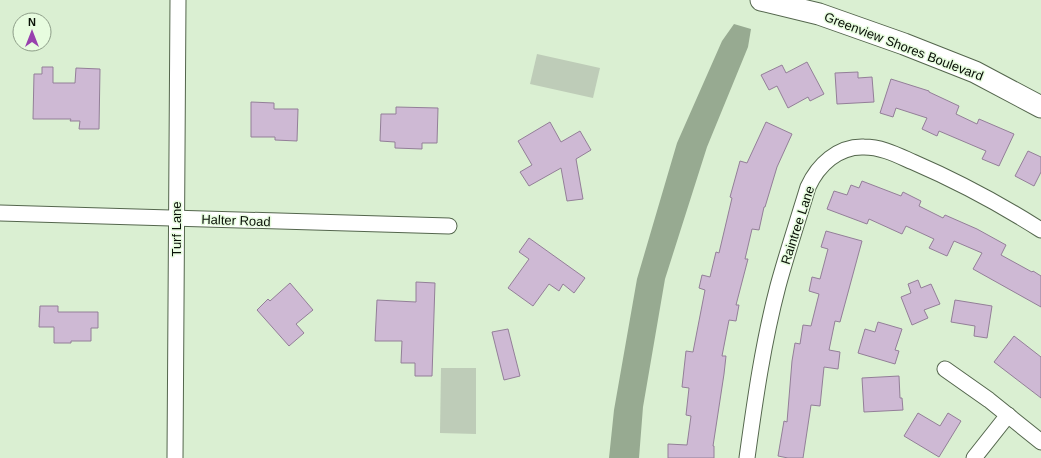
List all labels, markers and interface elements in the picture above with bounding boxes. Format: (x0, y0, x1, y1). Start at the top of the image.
street label: Greenview Shores Boulevard (822, 9, 985, 84)
north arrow (12, 12, 52, 52)
text: N (28, 16, 36, 28)
street label: Raintree Lane (778, 184, 817, 266)
street label: Turf Lane (169, 201, 184, 257)
street label: Halter Road (201, 212, 271, 229)

